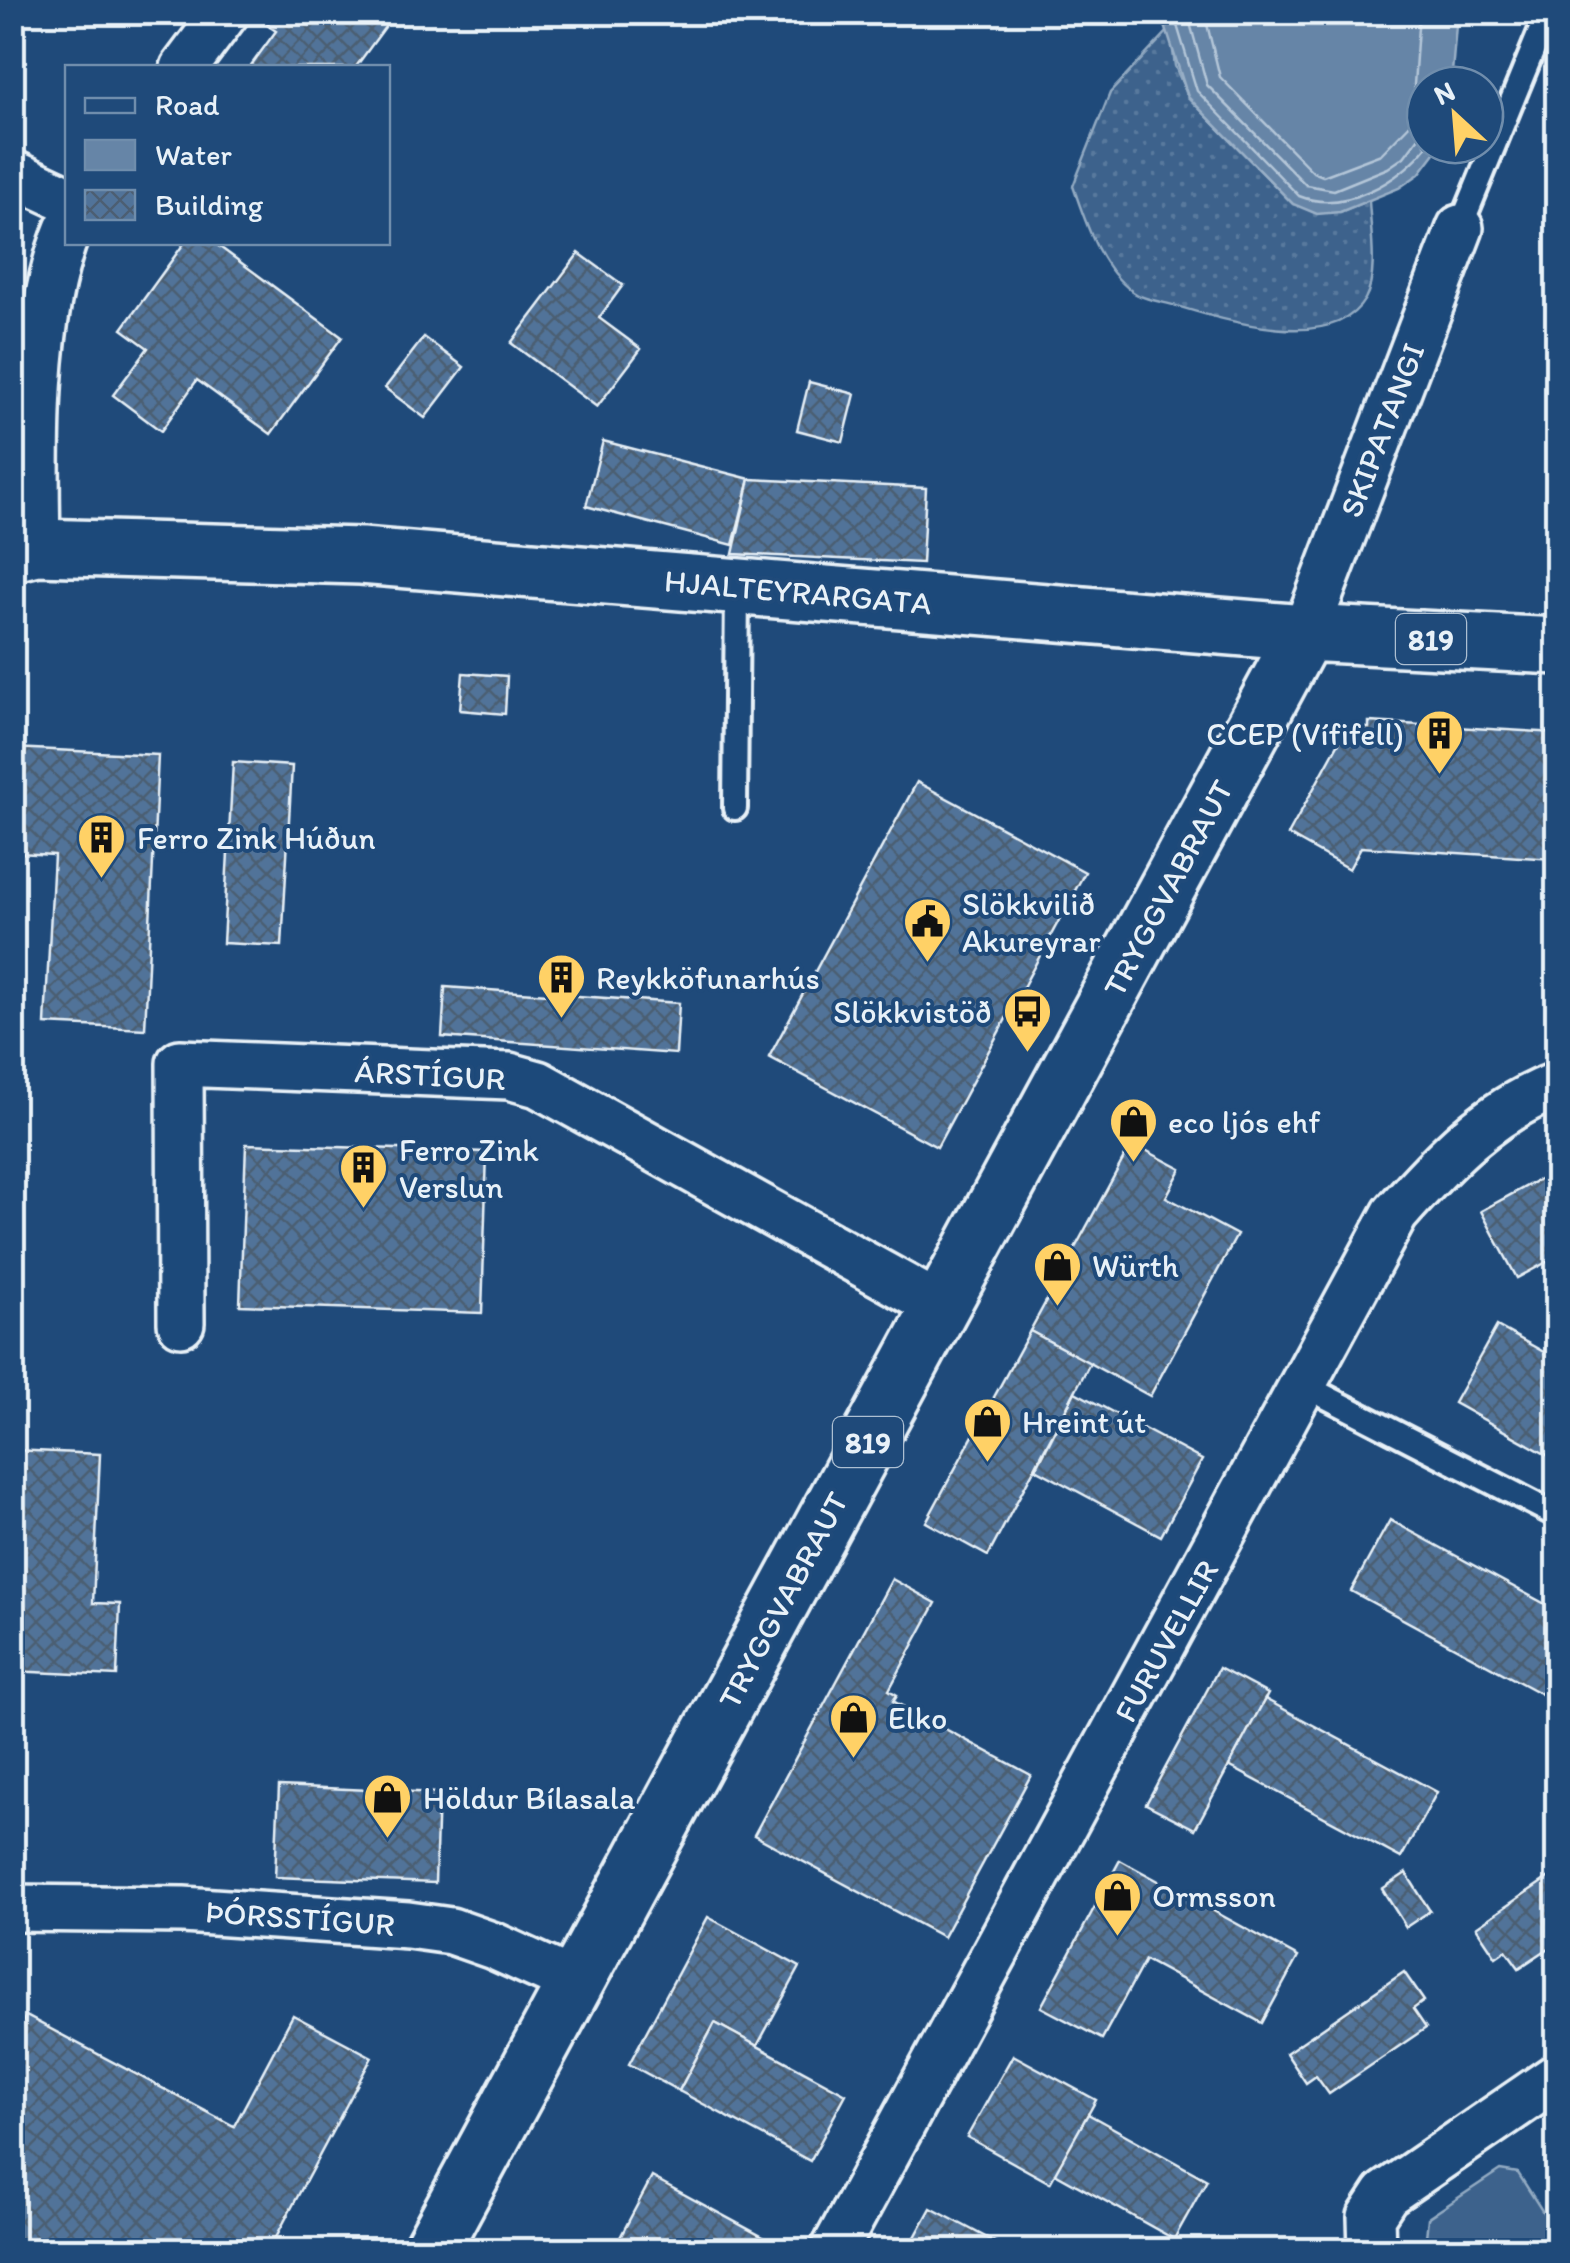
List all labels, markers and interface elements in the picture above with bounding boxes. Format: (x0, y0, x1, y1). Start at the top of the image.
legend (65, 65, 390, 245)
north arrow (1405, 65, 1505, 165)
text: N (1428, 73, 1460, 112)
text: Road (155, 86, 220, 123)
text: Water (155, 136, 233, 173)
text: Building (155, 186, 264, 223)
street label: SKIPATANGI (1331, 338, 1433, 522)
street label: HJALTEYRARGATA (663, 561, 933, 623)
road number: 819 (1396, 614, 1466, 664)
building icon: CCEP (Vífifell) (1413, 708, 1465, 776)
place label: CCEP (Vífifell) (1206, 715, 1404, 753)
street label: TRYGGVABRAUT (1095, 773, 1241, 1003)
building icon: Ferro Zink Húðun (76, 812, 128, 880)
place label: Ferro Zink Húðun (137, 819, 376, 857)
place label: Slökkvilið Akureyrar (962, 885, 1101, 960)
public building icon: Slökkvilið Akureyrar (901, 896, 953, 964)
building icon: Reykköfunarhús (535, 952, 587, 1020)
place label: Reykköfunarhús (596, 959, 820, 997)
bus stop icon: Slökkvistöð (1001, 986, 1053, 1054)
place label: Slökkvistöð (833, 993, 992, 1031)
street label: ÁRSTÍGUR (354, 1052, 506, 1098)
shop icon: eco ljós ehf (1107, 1096, 1159, 1164)
place label: eco ljós ehf (1168, 1103, 1321, 1141)
place label: Ferro Zink Verslun (399, 1131, 539, 1206)
building icon: Ferro Zink Verslun (338, 1142, 390, 1210)
shop icon: Würth (1031, 1240, 1083, 1308)
place label: Würth (1092, 1247, 1179, 1285)
shop icon: Hreint út (961, 1396, 1013, 1464)
place label: Hreint út (1022, 1403, 1146, 1441)
road number: 819 (833, 1417, 903, 1467)
street label: TRYGGVABRAUT (710, 1485, 856, 1715)
street label: FURUVELLIR (1106, 1553, 1226, 1729)
shop icon: Elko (827, 1692, 879, 1760)
place label: Elko (888, 1699, 947, 1737)
shop icon: Höldur Bílasala (362, 1772, 414, 1840)
place label: Höldur Bílasala (423, 1779, 636, 1817)
shop icon: Ormsson (1091, 1870, 1143, 1938)
place label: Ormsson (1152, 1877, 1276, 1915)
street label: ÞÓRSSTÍGUR (204, 1892, 396, 1944)

